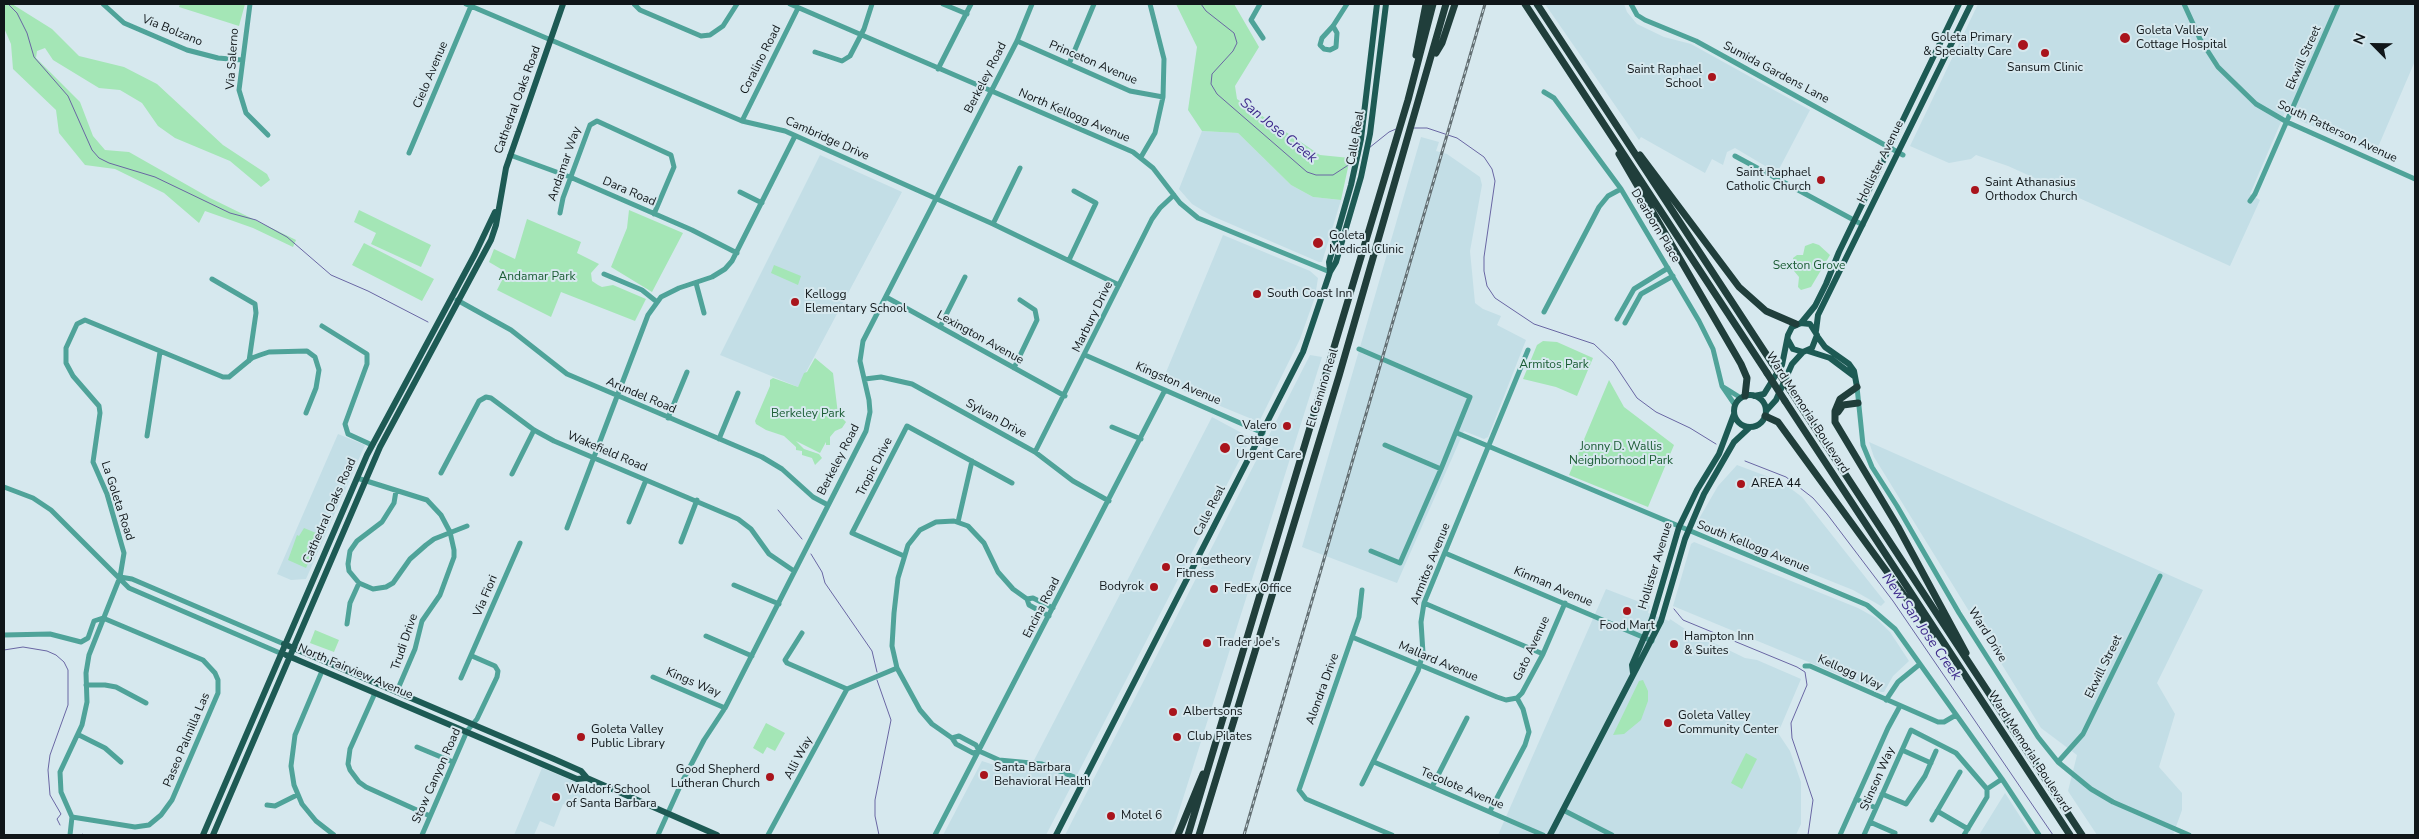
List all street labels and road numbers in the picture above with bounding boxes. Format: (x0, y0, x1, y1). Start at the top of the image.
street label: Via Bolzano (140, 12, 204, 50)
street label: Coralino Road (737, 23, 785, 97)
street label: Ekwill Street (2283, 24, 2325, 92)
street label: Via Salerno (224, 28, 242, 90)
street label: Princeton Avenue (1047, 38, 1139, 88)
street label: Cielo Avenue (410, 39, 452, 111)
street label: Sumida Gardens Lane (1721, 39, 1831, 107)
street label: Berkeley Road (962, 40, 1010, 116)
street label: Cathedral Oaks Road (492, 44, 544, 156)
street label: North Kellogg Avenue (1016, 86, 1132, 146)
street label: South Patterson Avenue (2275, 98, 2399, 166)
street label: Calle Real (1344, 110, 1368, 166)
street label: Cambridge Drive (783, 114, 871, 164)
street label: Hollister Avenue (1855, 118, 1907, 206)
street label: Andamar Way (546, 125, 584, 203)
street label: Dara Road (600, 174, 658, 210)
street label: Dearborn Place (1627, 187, 1683, 265)
street label: Marbury Drive (1070, 279, 1116, 355)
street label: Lexington Avenue (934, 308, 1026, 368)
street label: El Camino Real (1304, 347, 1342, 429)
street label: Ward Memorial Boulevard (1762, 350, 1852, 476)
street label: Kingston Avenue (1133, 360, 1223, 408)
street label: Arundel Road (604, 375, 678, 417)
street label: Sylvan Drive (963, 396, 1029, 442)
street label: Berkeley Road (815, 422, 863, 498)
street label: Wakefield Road (565, 429, 649, 475)
street label: Tropic Drive (854, 435, 896, 499)
street label: Cathedral Oaks Road (300, 456, 360, 566)
street label: La Goleta Road (97, 459, 137, 543)
street label: Calle Real (1191, 483, 1229, 539)
street label: South Kellogg Avenue (1695, 518, 1811, 576)
street label: Armitos Avenue (1408, 521, 1454, 607)
street label: Hollister Avenue (1636, 521, 1676, 611)
street label: Kinman Avenue (1511, 564, 1595, 610)
street label: Via Fiori (471, 573, 501, 619)
street label: Encina Road (1021, 575, 1063, 641)
street label: Ward Drive (1965, 605, 2009, 665)
street label: Trudi Drive (389, 612, 421, 672)
street label: Gato Avenue (1511, 614, 1553, 684)
street label: Ekwill Street (2082, 633, 2126, 701)
street label: Mallard Avenue (1396, 639, 1480, 685)
street label: North Fairview Avenue (295, 641, 415, 703)
street label: Alondra Drive (1303, 651, 1343, 727)
street label: Kellogg Way (1815, 652, 1885, 694)
street label: Kings Way (664, 665, 722, 701)
street label: Ward Memorial Boulevard (1984, 689, 2074, 815)
street label: Paseo Palmilla Las (161, 691, 213, 789)
street label: Stow Canyon Road (410, 726, 464, 826)
street label: Alli Way (782, 734, 816, 782)
street label: Stinson Way (1857, 745, 1899, 813)
street label: Tecolote Avenue (1418, 765, 1506, 813)

